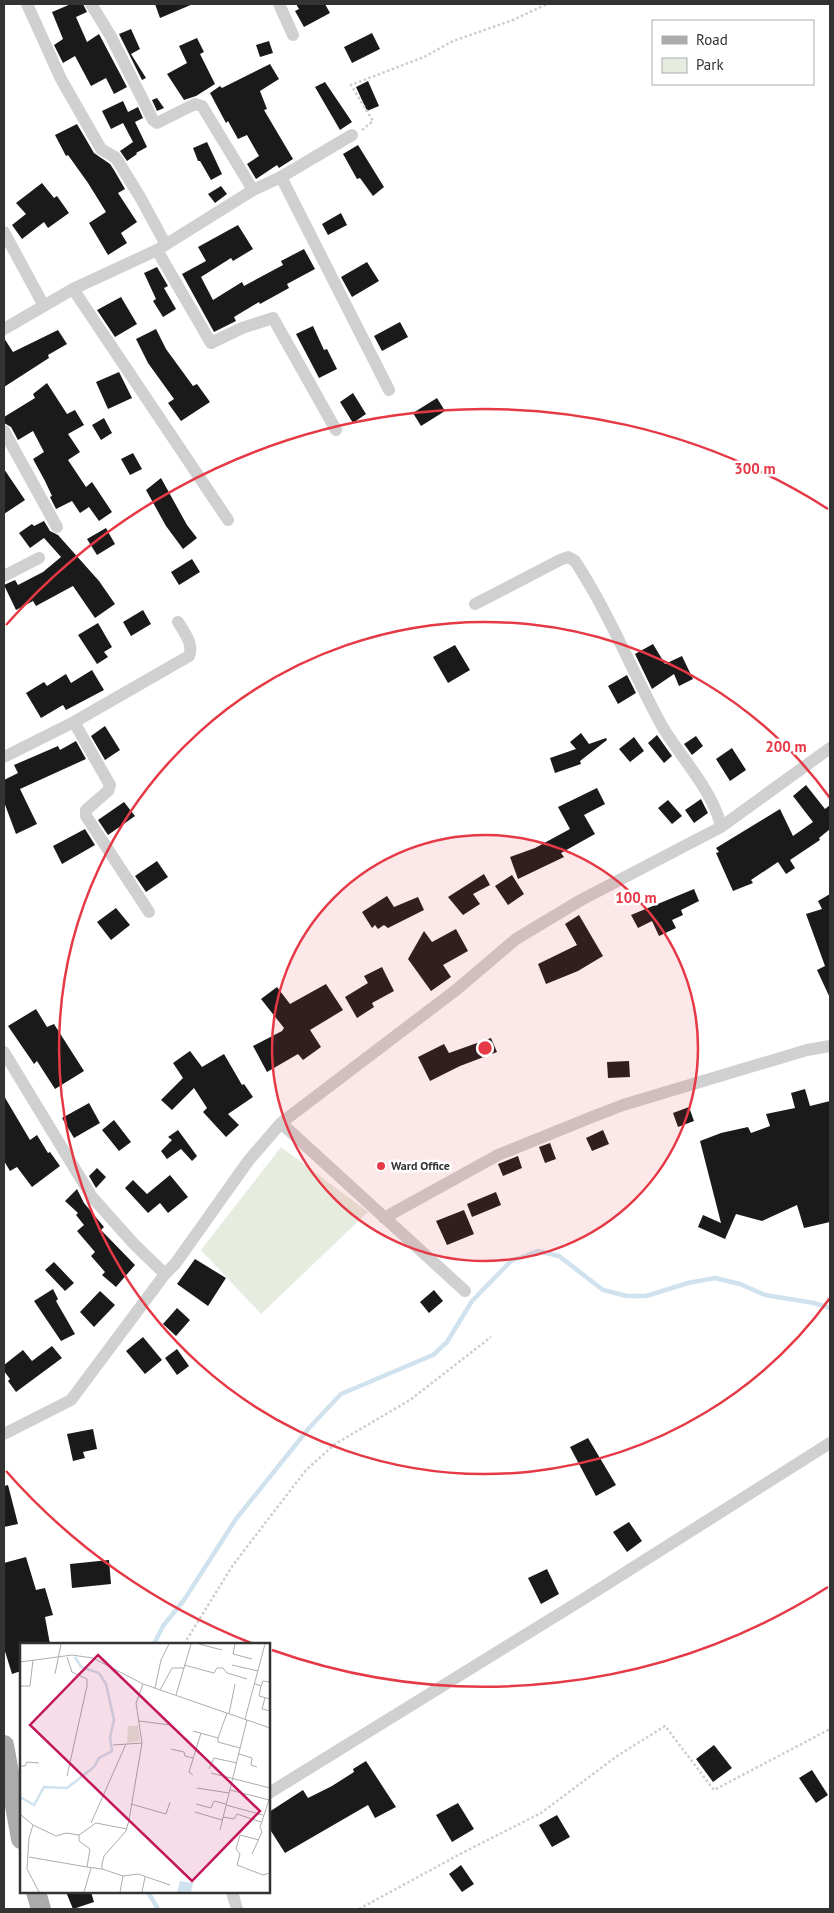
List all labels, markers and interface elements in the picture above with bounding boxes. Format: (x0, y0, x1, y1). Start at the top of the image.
legend (652, 20, 814, 85)
text: Road (696, 30, 728, 49)
text: Park (696, 55, 724, 74)
text: 300 m (734, 459, 776, 478)
text: 200 m (765, 737, 807, 756)
text: 100 m (615, 888, 657, 907)
centre of rings (476, 1039, 494, 1057)
place label: Ward Office (391, 1158, 450, 1173)
marker: Ward Office (375, 1160, 387, 1172)
inset map (20, 1643, 270, 1893)

